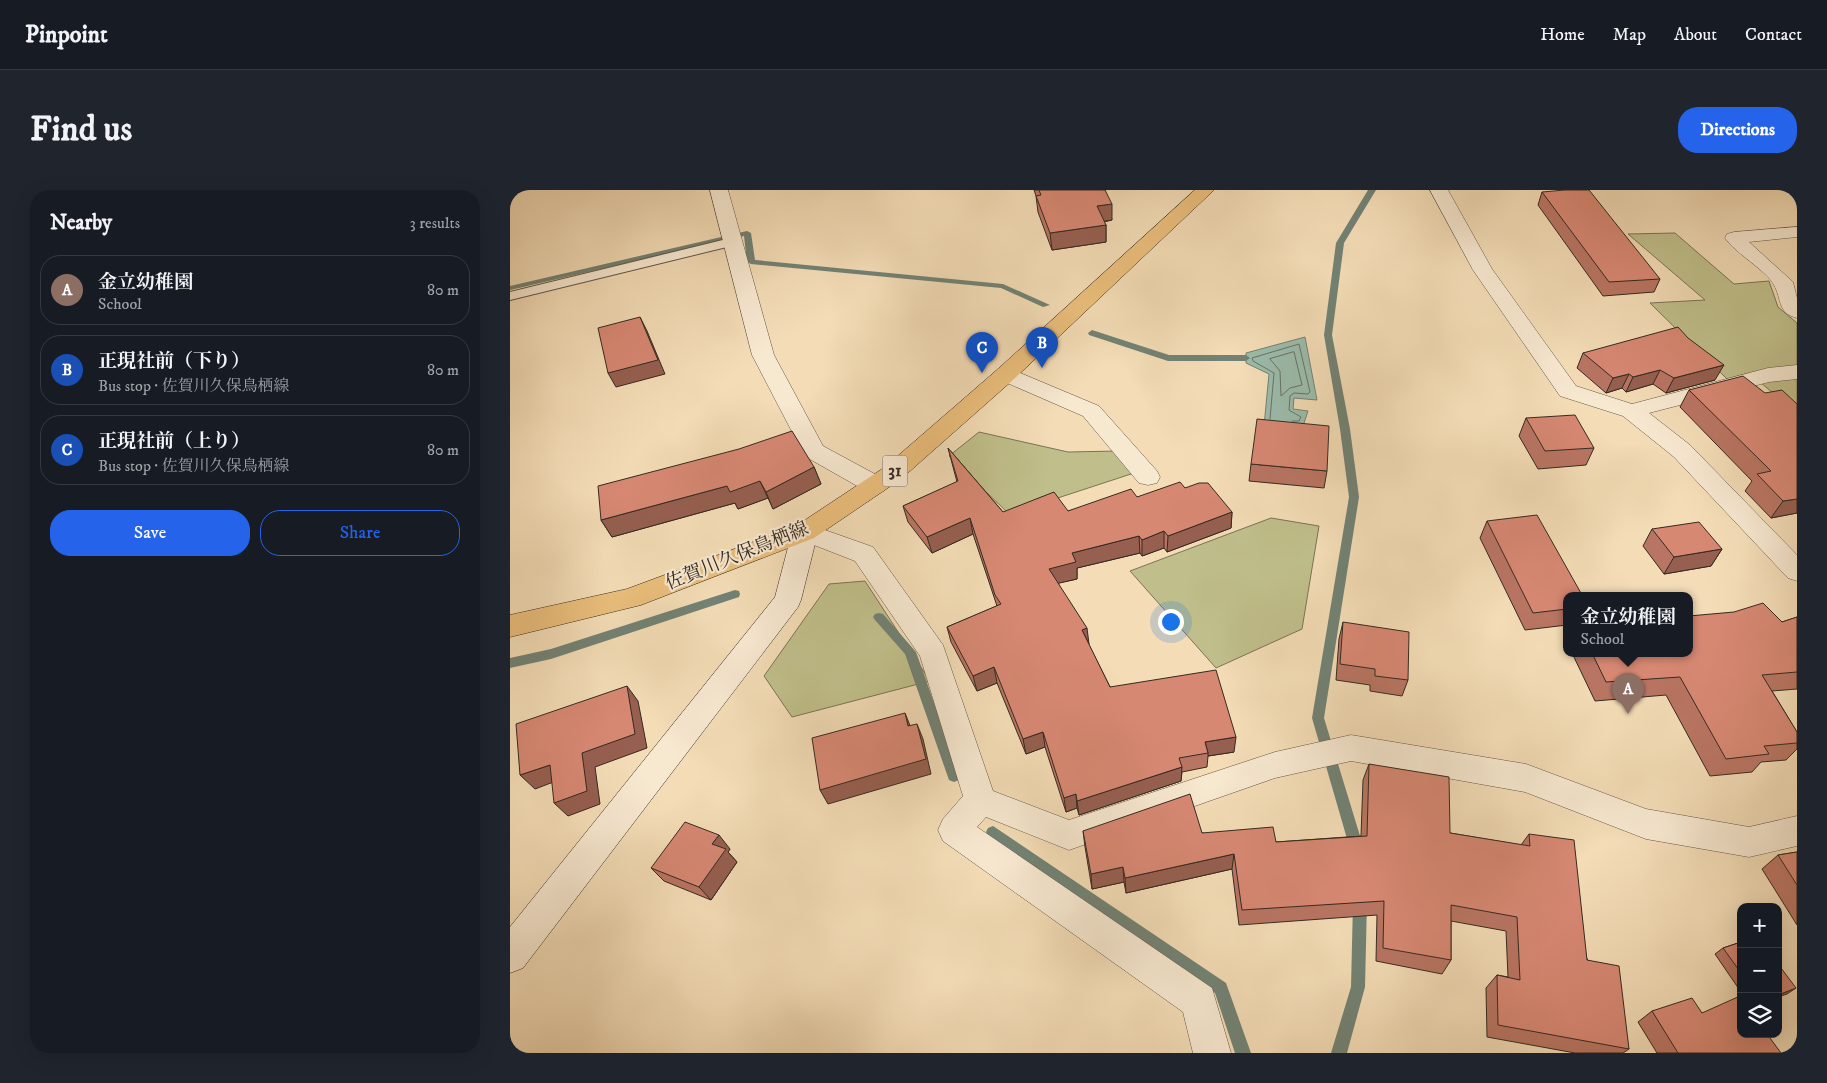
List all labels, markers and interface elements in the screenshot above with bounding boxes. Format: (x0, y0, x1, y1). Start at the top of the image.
text: Pinpoint (25, 20, 108, 50)
text: Home (1540, 24, 1585, 46)
text: Map (1613, 24, 1646, 46)
text: About (1674, 24, 1717, 46)
text: Contact (1745, 24, 1802, 46)
button: Directions (1678, 107, 1797, 153)
text: Find us (30, 108, 132, 152)
text: Nearby (50, 210, 112, 236)
text: 3 results (410, 213, 460, 233)
text: 金立幼稚園 (98, 271, 193, 294)
text: A (62, 280, 72, 300)
text: 80 m (427, 280, 459, 300)
text: School (98, 294, 142, 314)
pin: B (1026, 327, 1058, 368)
pin: C (966, 332, 998, 373)
text: 正現社前（下り） (98, 350, 250, 373)
text: B (62, 360, 72, 380)
text: 80 m (427, 360, 459, 380)
text: Bus stop · 佐賀川久保鳥栖線 (98, 376, 290, 396)
text: 正現社前（上り） (98, 430, 250, 453)
text: C (62, 440, 72, 460)
text: 80 m (427, 440, 459, 460)
text: Bus stop · 佐賀川久保鳥栖線 (98, 456, 290, 476)
road number: 31 (882, 456, 908, 486)
button: Save (50, 510, 250, 556)
button: Share (260, 510, 460, 556)
street label: 佐賀川久保鳥栖線 (662, 517, 812, 595)
popup (1563, 592, 1693, 657)
text: 金立幼稚園 (1580, 606, 1676, 629)
your location (1158, 609, 1184, 635)
text: School (1580, 629, 1624, 649)
pin: A (1612, 673, 1644, 714)
map controls (1737, 903, 1782, 1038)
button: + (1737, 903, 1782, 948)
button: − (1737, 948, 1782, 993)
button: layers (1737, 993, 1782, 1038)

